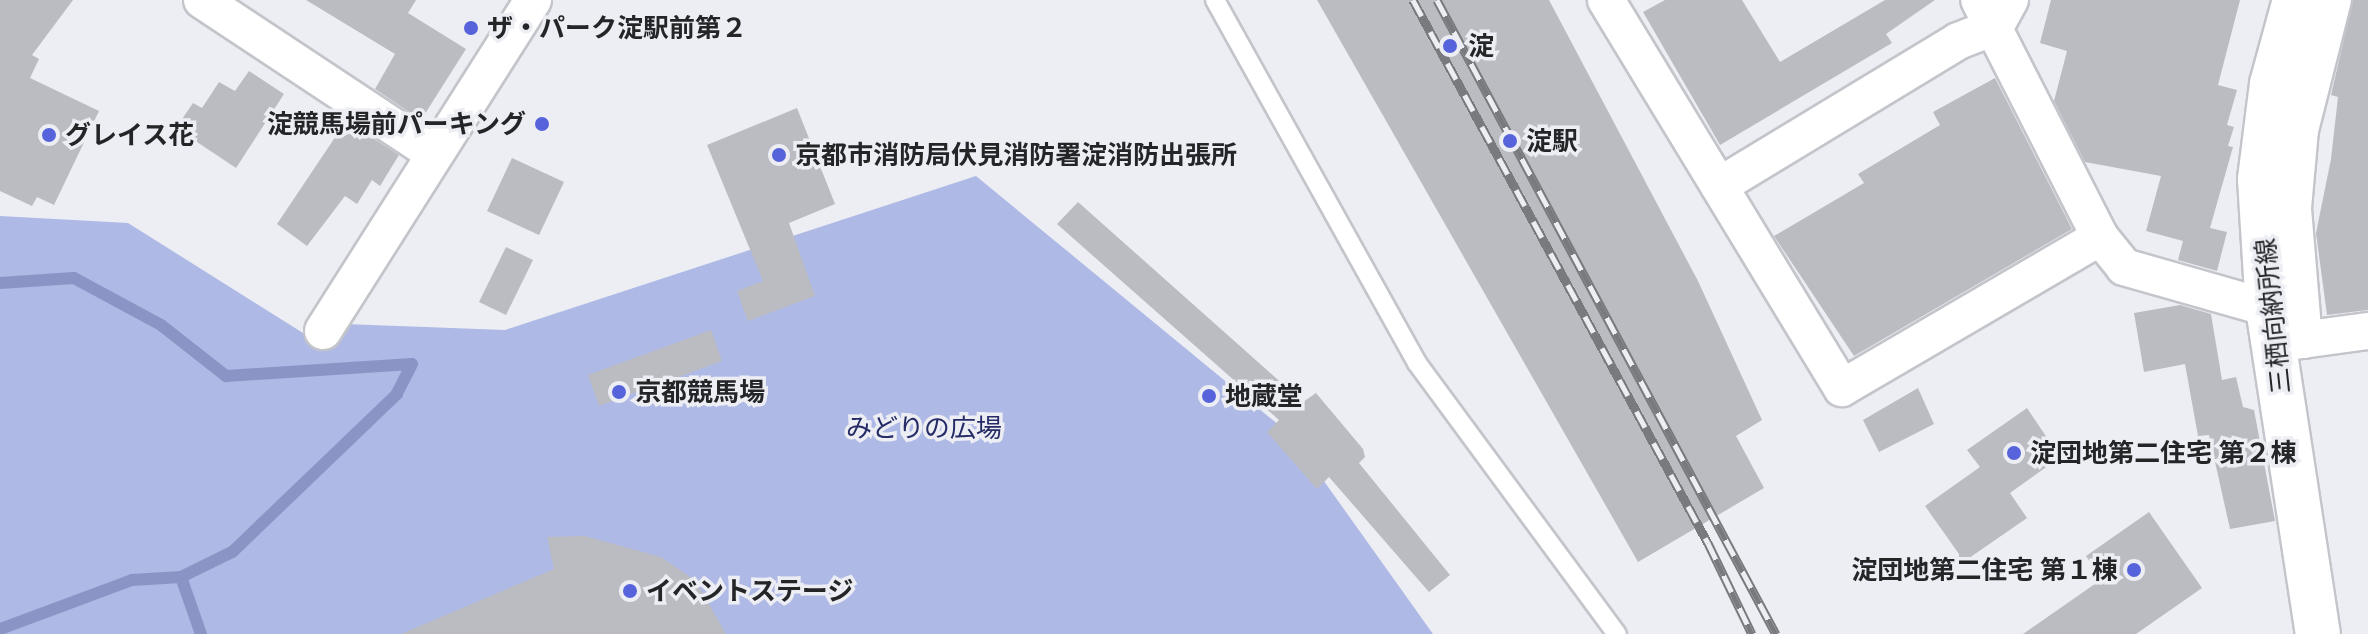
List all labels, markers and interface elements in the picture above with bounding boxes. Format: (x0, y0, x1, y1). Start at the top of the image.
place label: ザ・パーク淀駅前第２ (487, 12, 747, 44)
marker: ザ・パーク淀駅前第２ (462, 19, 480, 37)
place label: 淀 (1468, 30, 1494, 62)
marker: 淀 (1439, 35, 1461, 57)
place label: 淀競馬場前パーキング (266, 108, 526, 140)
marker: 淀競馬場前パーキング (533, 115, 551, 133)
place label: グレイス花 (65, 119, 195, 151)
place label: 淀駅 (1526, 125, 1578, 157)
marker: グレイス花 (40, 126, 58, 144)
marker: 淀駅 (1501, 132, 1519, 150)
place label: 京都市消防局伏見消防署淀消防出張所 (795, 139, 1237, 171)
marker: 京都市消防局伏見消防署淀消防出張所 (770, 146, 788, 164)
street label: 三栖向納所線 (2249, 237, 2297, 395)
place label: 京都競馬場 (635, 376, 765, 408)
place label: 地蔵堂 (1225, 380, 1303, 412)
marker: 京都競馬場 (610, 383, 628, 401)
marker: 地蔵堂 (1200, 387, 1218, 405)
park label: みどりの広場 (846, 412, 1002, 444)
place label: 淀団地第二住宅 第２棟 (2030, 437, 2297, 469)
marker: 淀団地第二住宅 第２棟 (2005, 444, 2023, 462)
place label: 淀団地第二住宅 第１棟 (1851, 554, 2118, 586)
marker: 淀団地第二住宅 第１棟 (2125, 561, 2143, 579)
place label: イベントステージ (646, 575, 854, 607)
marker: イベントステージ (621, 582, 639, 600)

